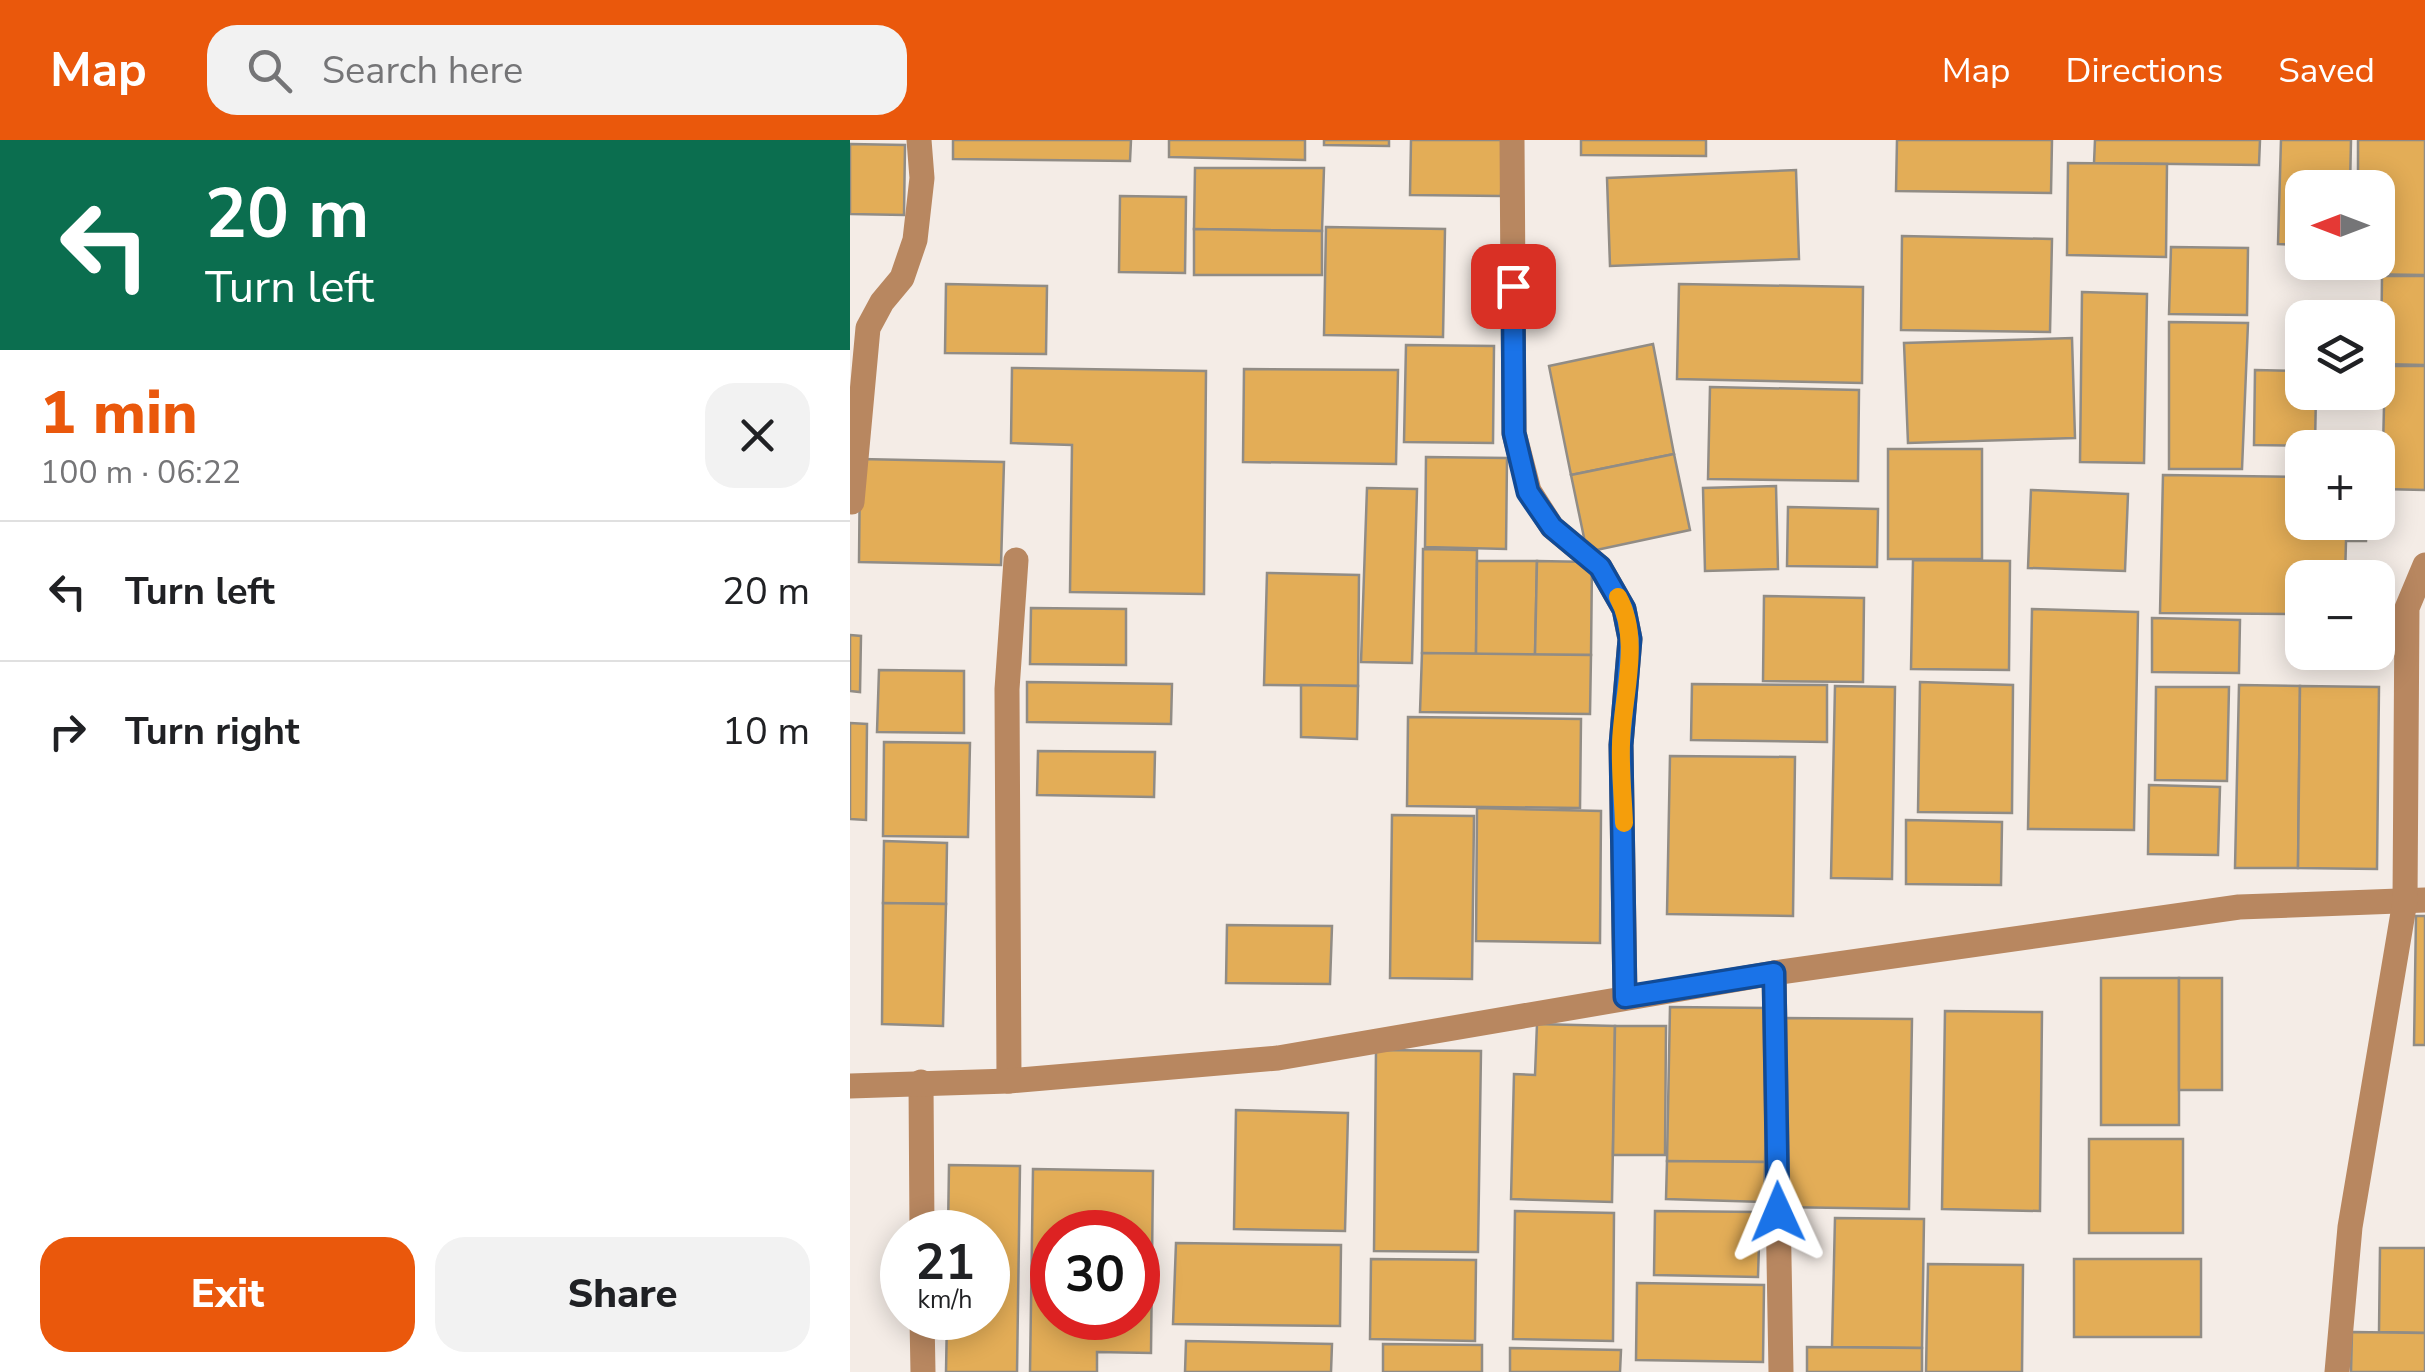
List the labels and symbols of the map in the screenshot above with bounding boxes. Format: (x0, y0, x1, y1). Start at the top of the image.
north arrow (2285, 170, 2395, 280)
pin (1471, 244, 1556, 329)
position arrow (1726, 1160, 1830, 1264)
speed limit sign: 30 (1030, 1210, 1160, 1340)

